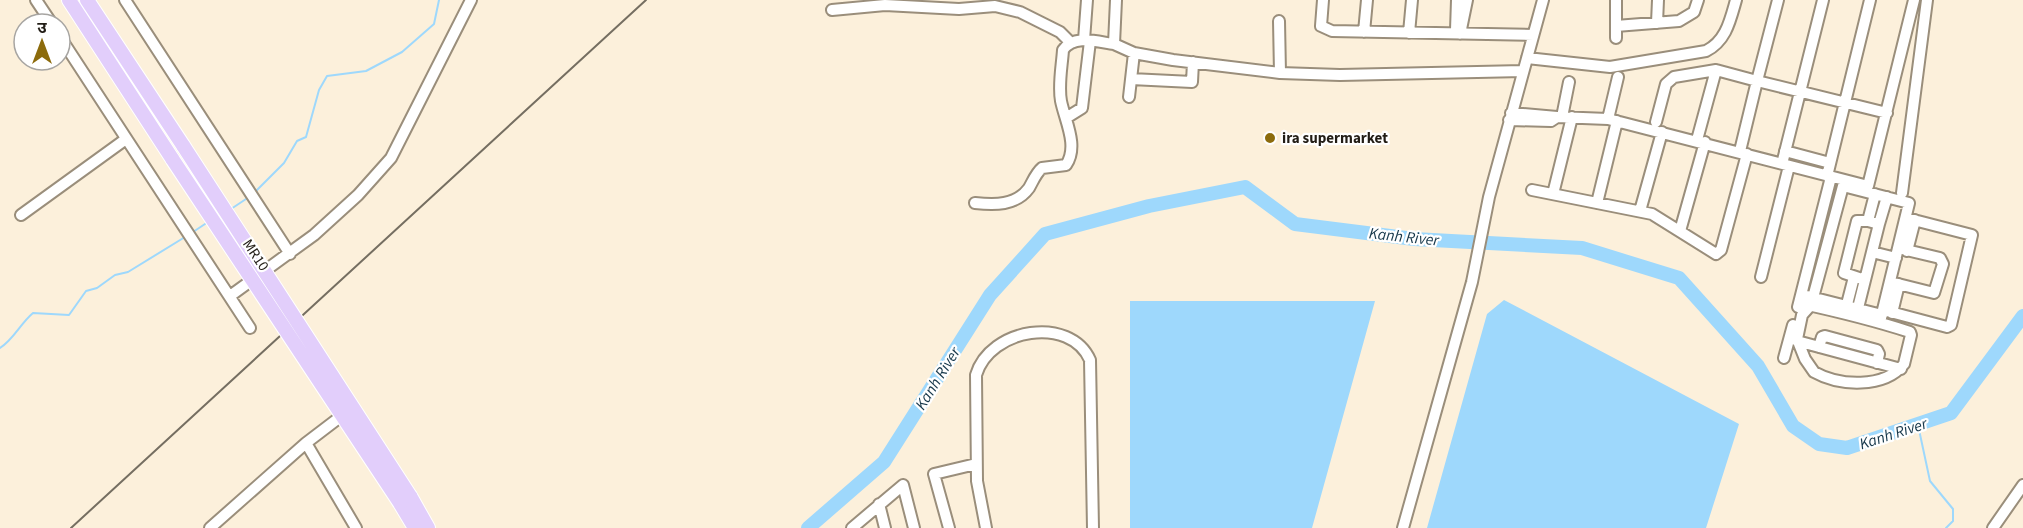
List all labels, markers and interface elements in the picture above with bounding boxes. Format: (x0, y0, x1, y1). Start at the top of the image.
north arrow (12, 12, 72, 72)
text: उ (37, 17, 47, 39)
place label: ira supermarket (1282, 128, 1388, 149)
marker: ira supermarket (1263, 131, 1277, 145)
water label: Kanh River (1368, 222, 1441, 252)
street label: MR10 (237, 235, 274, 275)
water label: Kanh River (910, 342, 967, 414)
water label: Kanh River (1857, 412, 1932, 455)

